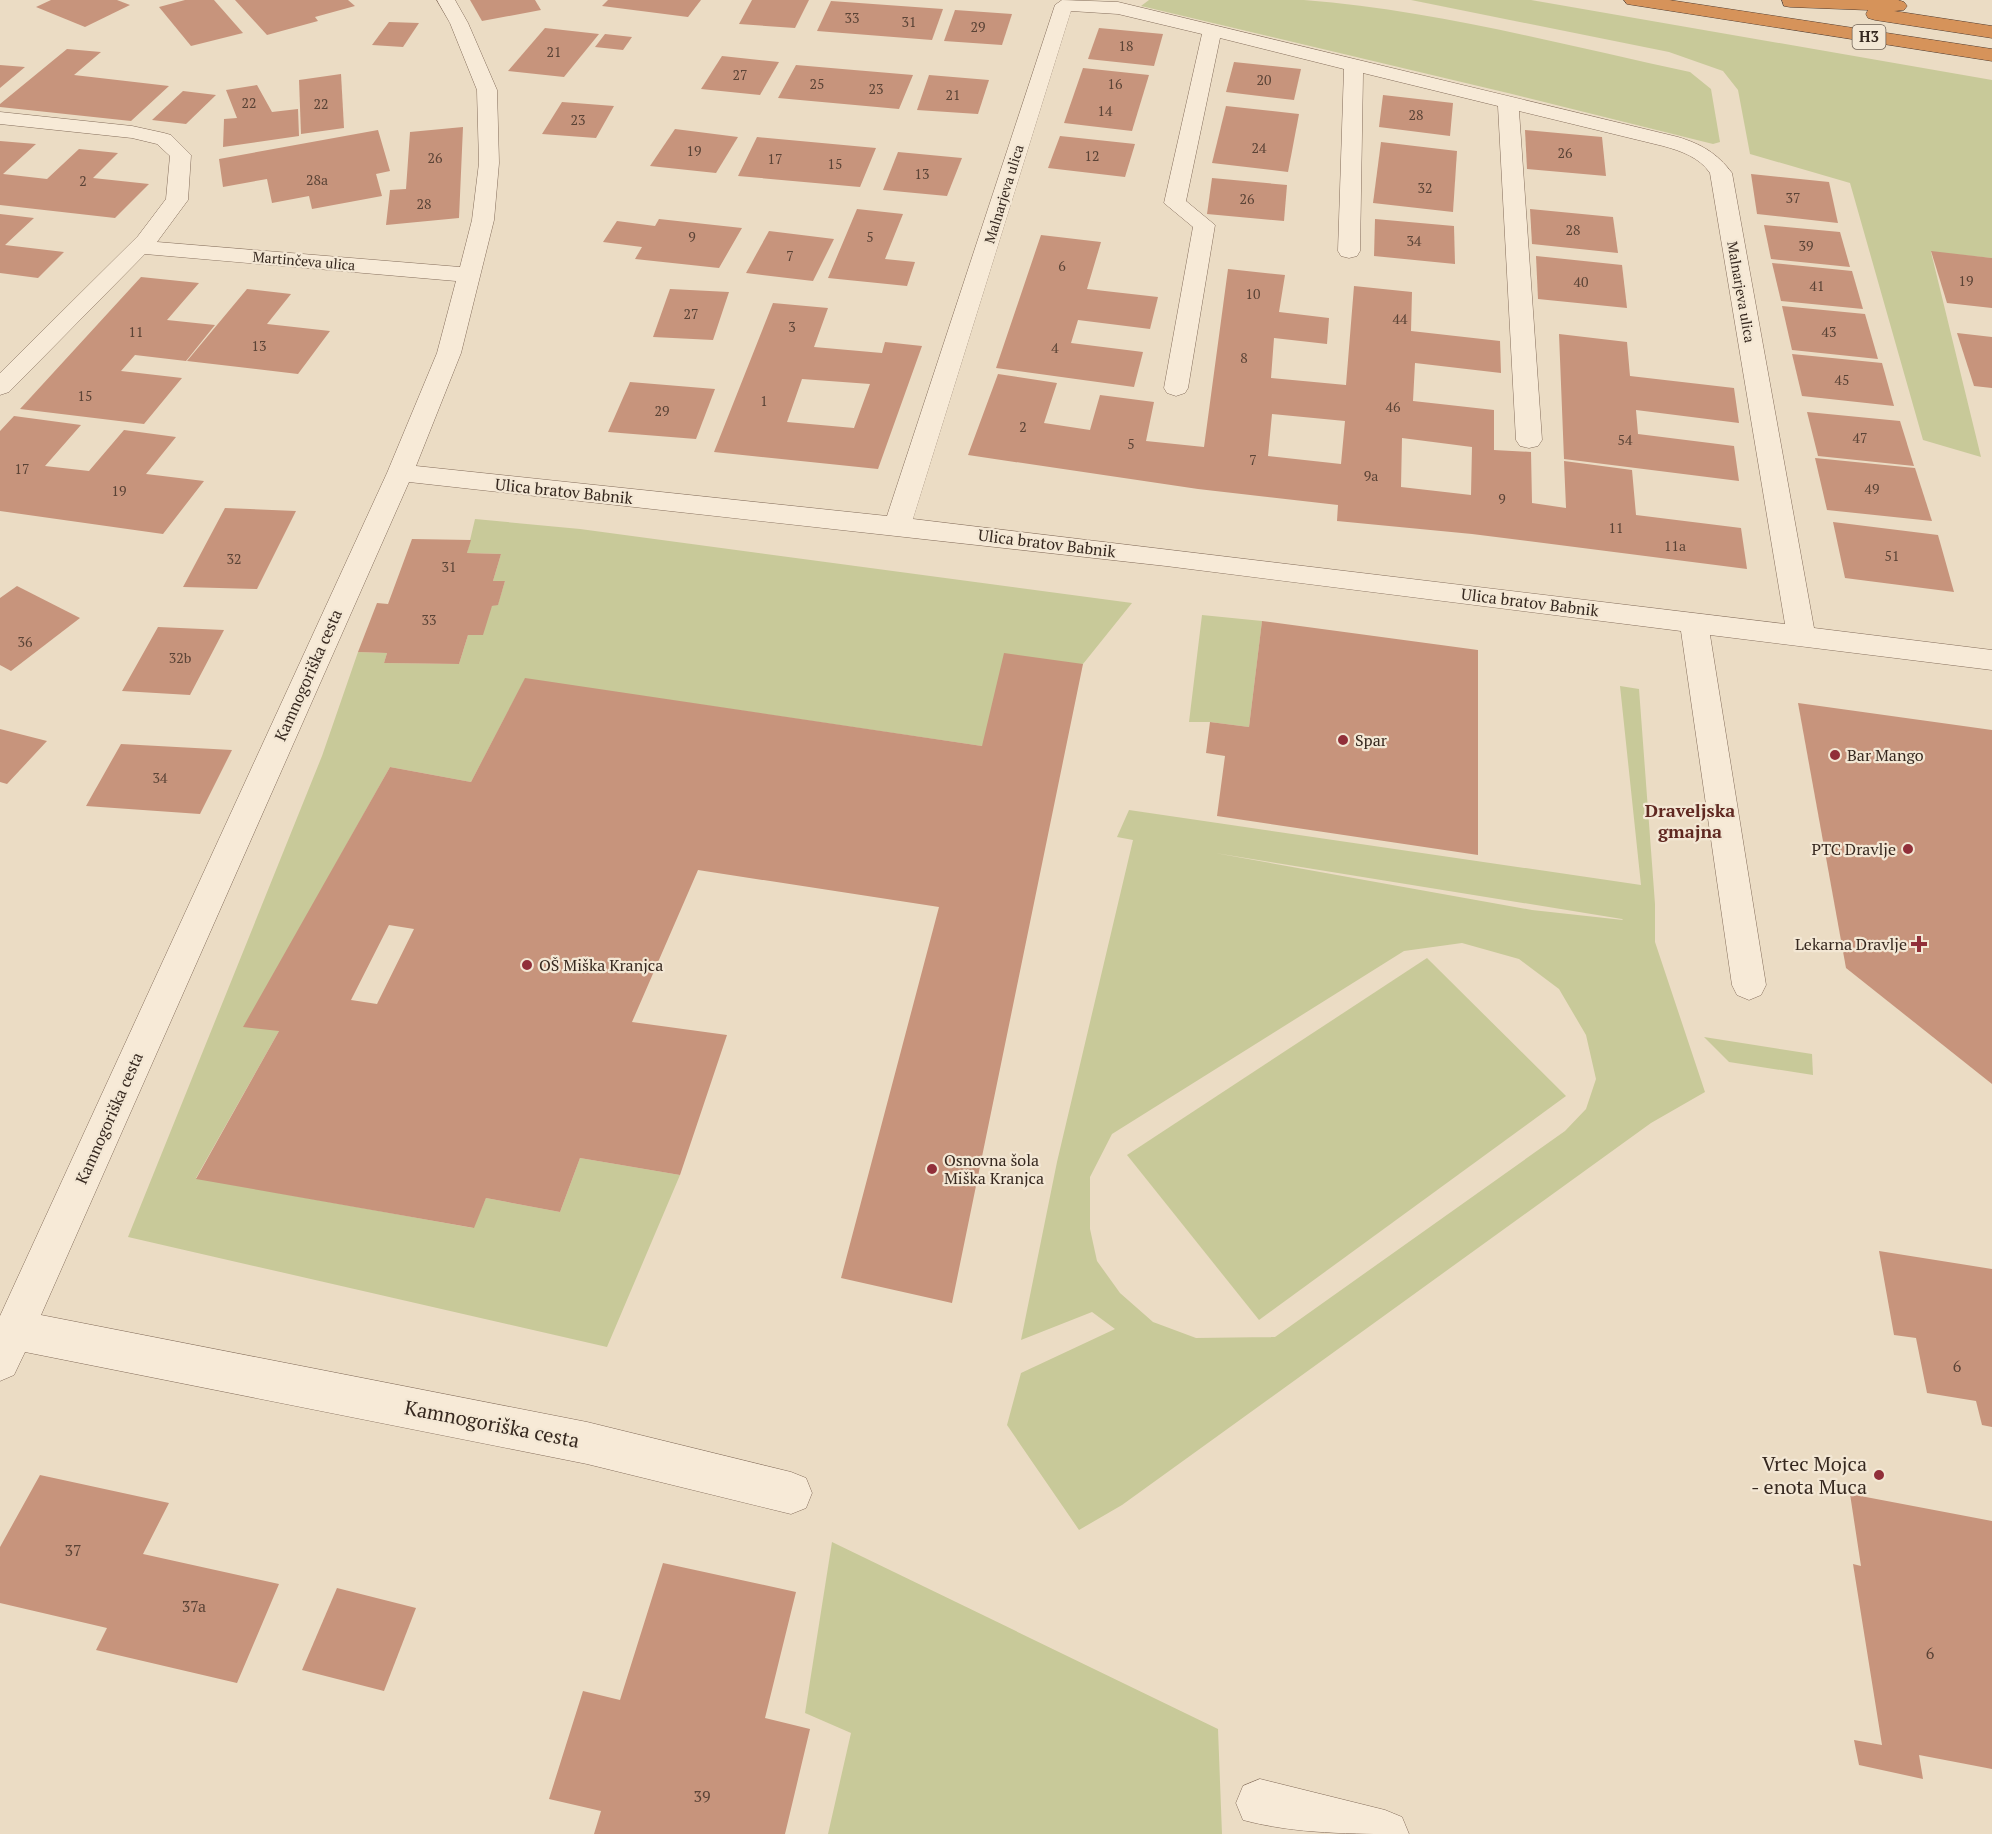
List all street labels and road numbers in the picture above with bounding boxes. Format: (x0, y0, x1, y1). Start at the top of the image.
road number: H3 (1852, 25, 1886, 49)
street label: Malnarjeva ulica (979, 142, 1028, 246)
street label: Malnarjeva ulica (1723, 240, 1760, 344)
street label: Martinčeva ulica (252, 247, 356, 274)
street label: Ulica bratov Babnik (494, 473, 635, 509)
street label: Ulica bratov Babnik (977, 524, 1118, 562)
street label: Ulica bratov Babnik (1460, 583, 1601, 621)
street label: Kamnogoriška cesta (269, 606, 347, 744)
street label: Kamnogoriška cesta (70, 1049, 148, 1187)
street label: Kamnogoriška cesta (402, 1393, 582, 1454)

